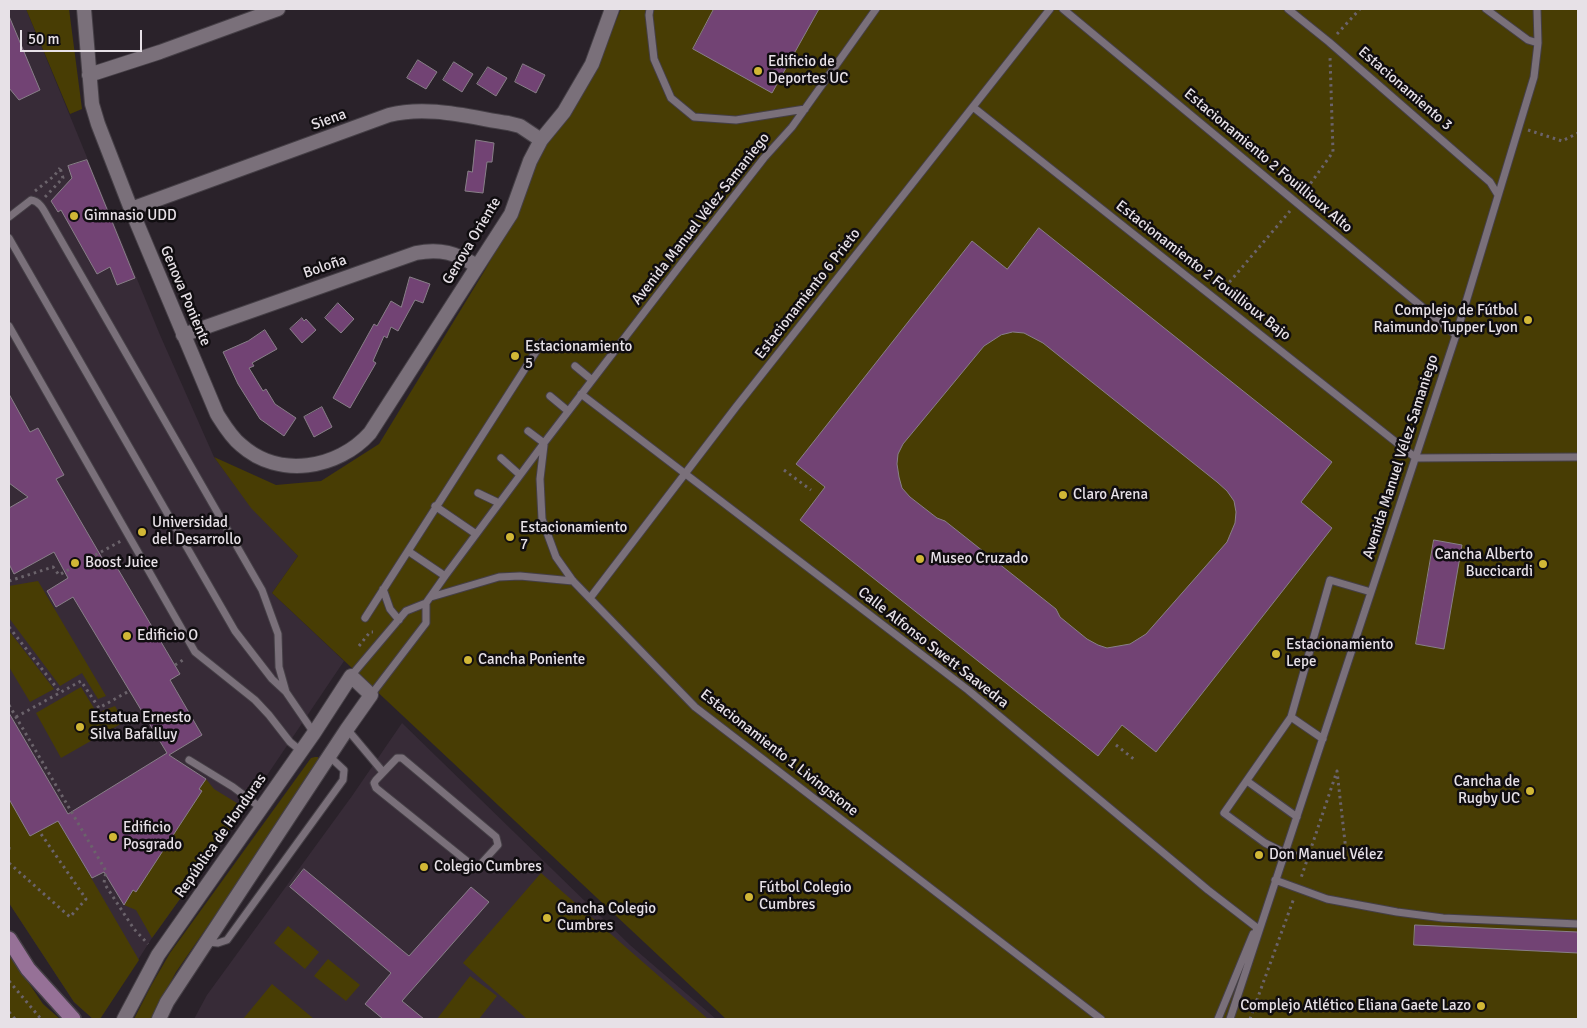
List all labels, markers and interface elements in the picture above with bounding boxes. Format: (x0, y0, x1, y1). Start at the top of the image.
scale bar (22, 20, 145, 52)
text: 50 m (28, 30, 59, 48)
street label: Estacionamiento 3 (1354, 43, 1456, 135)
place label: Edificio de Deportes UC (768, 53, 848, 88)
marker: Edificio de Deportes UC (752, 65, 764, 77)
street label: Estacionamiento 2 Fouillioux Alto (1180, 85, 1356, 237)
street label: Siena (309, 105, 349, 135)
street label: Avenida Manuel Vélez Samaniego (628, 129, 774, 309)
street label: Genova Oriente (439, 194, 505, 288)
street label: Estacionamiento 2 Fouillioux Bajo (1112, 197, 1294, 345)
place label: Gimnasio UDD (84, 207, 177, 225)
marker: Gimnasio UDD (68, 210, 80, 222)
street label: Estacionamiento 6 Prieto (751, 225, 865, 363)
street label: Genova Poniente (156, 243, 214, 349)
street label: Boloña (301, 251, 349, 283)
place label: Complejo de Fútbol Raimundo Tupper Lyon (1374, 302, 1518, 337)
marker: Complejo de Fútbol Raimundo Tupper Lyon (1522, 314, 1534, 326)
place label: Estacionamiento 5 (525, 338, 632, 373)
marker: Estacionamiento 5 (509, 350, 521, 362)
street label: Avenida Manuel Vélez Samaniego (1359, 353, 1443, 561)
place label: Claro Arena (1073, 486, 1148, 504)
marker: Claro Arena (1057, 489, 1069, 501)
place label: Universidad del Desarrollo (152, 514, 241, 549)
place label: Estacionamiento 7 (520, 519, 627, 554)
marker: Universidad del Desarrollo (136, 526, 148, 538)
marker: Estacionamiento 7 (504, 531, 516, 543)
place label: Cancha Alberto Buccicardi (1435, 546, 1533, 581)
place label: Museo Cruzado (930, 550, 1028, 568)
marker: Museo Cruzado (914, 553, 926, 565)
place label: Boost Juice (85, 554, 158, 572)
marker: Boost Juice (69, 557, 81, 569)
marker: Cancha Alberto Buccicardi (1537, 558, 1549, 570)
street label: Calle Alfonso Swett Saavedra (854, 584, 1012, 712)
place label: Edificio O (137, 627, 198, 645)
marker: Edificio O (121, 630, 133, 642)
place label: Estacionamiento Lepe (1286, 636, 1393, 671)
marker: Estacionamiento Lepe (1270, 648, 1282, 660)
place label: Cancha Poniente (478, 651, 585, 669)
marker: Cancha Poniente (462, 654, 474, 666)
street label: Estacionamiento 1 Livingstone (696, 686, 862, 820)
place label: Estatua Ernesto Silva Bafalluy (90, 709, 191, 744)
marker: Estatua Ernesto Silva Bafalluy (74, 721, 86, 733)
street label: República de Honduras (171, 770, 271, 902)
place label: Cancha de Rugby UC (1454, 773, 1520, 808)
marker: Cancha de Rugby UC (1524, 785, 1536, 797)
place label: Edificio Posgrado (123, 819, 182, 854)
marker: Edificio Posgrado (107, 831, 119, 843)
place label: Don Manuel Vélez (1269, 846, 1383, 864)
marker: Don Manuel Vélez (1253, 849, 1265, 861)
place label: Colegio Cumbres (434, 858, 542, 876)
marker: Colegio Cumbres (418, 861, 430, 873)
place label: Fútbol Colegio Cumbres (759, 879, 852, 914)
marker: Fútbol Colegio Cumbres (743, 891, 755, 903)
place label: Cancha Colegio Cumbres (557, 900, 656, 935)
marker: Cancha Colegio Cumbres (541, 912, 553, 924)
place label: Complejo Atlético Eliana Gaete Lazo (1240, 997, 1471, 1015)
marker: Complejo Atlético Eliana Gaete Lazo (1475, 1000, 1487, 1012)

